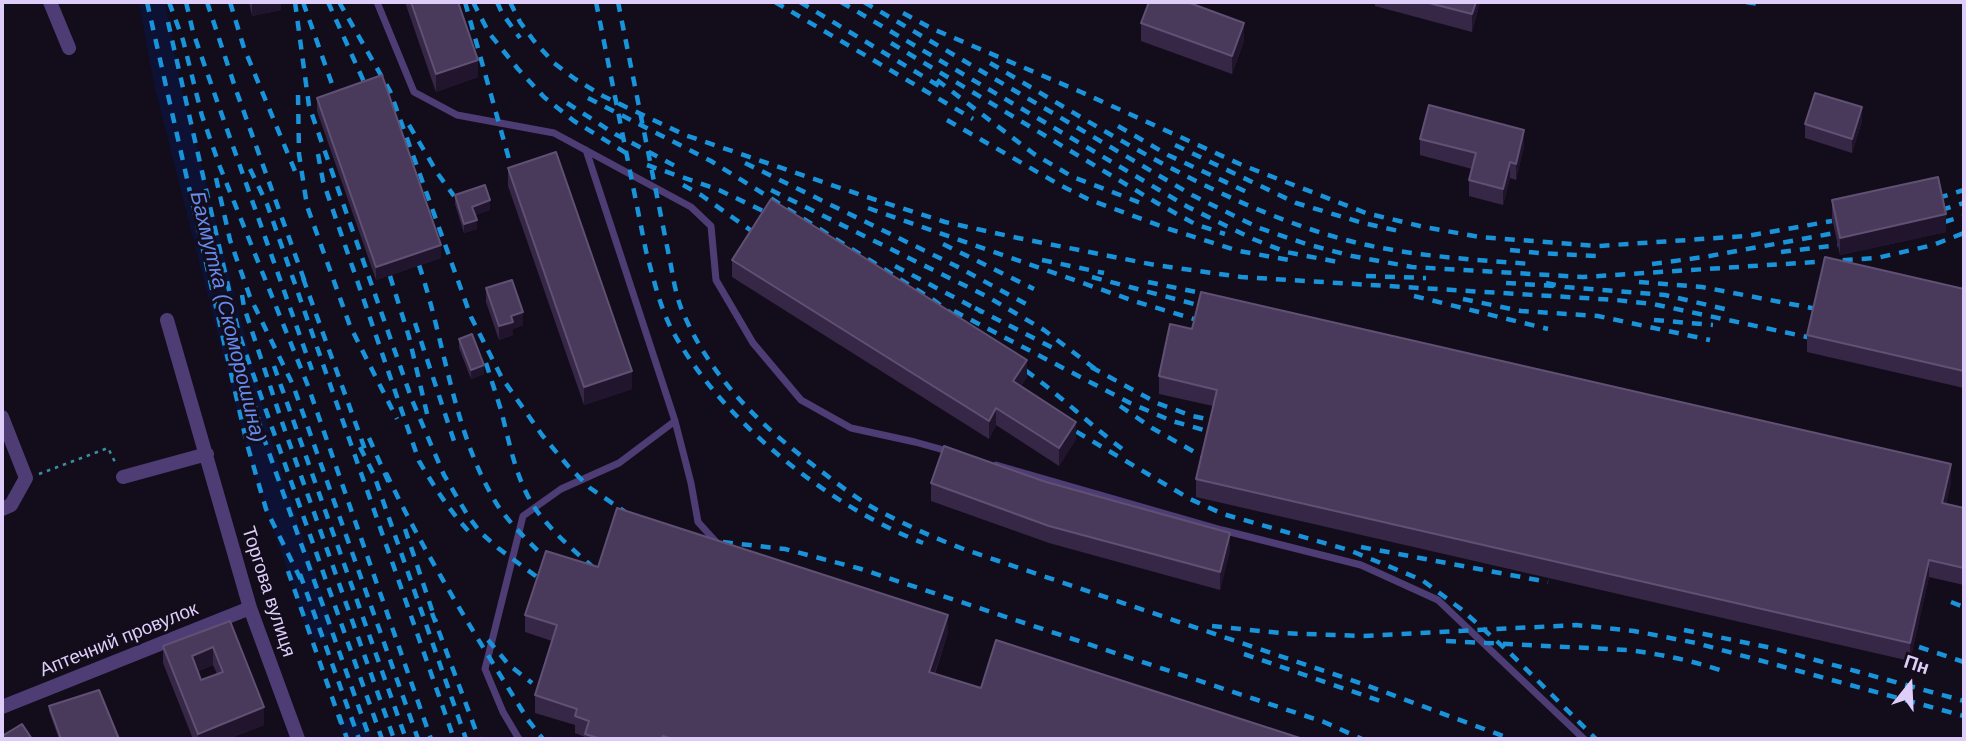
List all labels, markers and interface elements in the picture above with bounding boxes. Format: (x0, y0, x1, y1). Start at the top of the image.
water label: Бахмутка (Скоморошина) (184, 189, 270, 445)
street label: Торгова вулиця (236, 524, 300, 660)
street label: Аптечний провулок (37, 598, 201, 682)
north arrow (1875, 650, 1945, 720)
text: Пн (1901, 651, 1932, 678)

